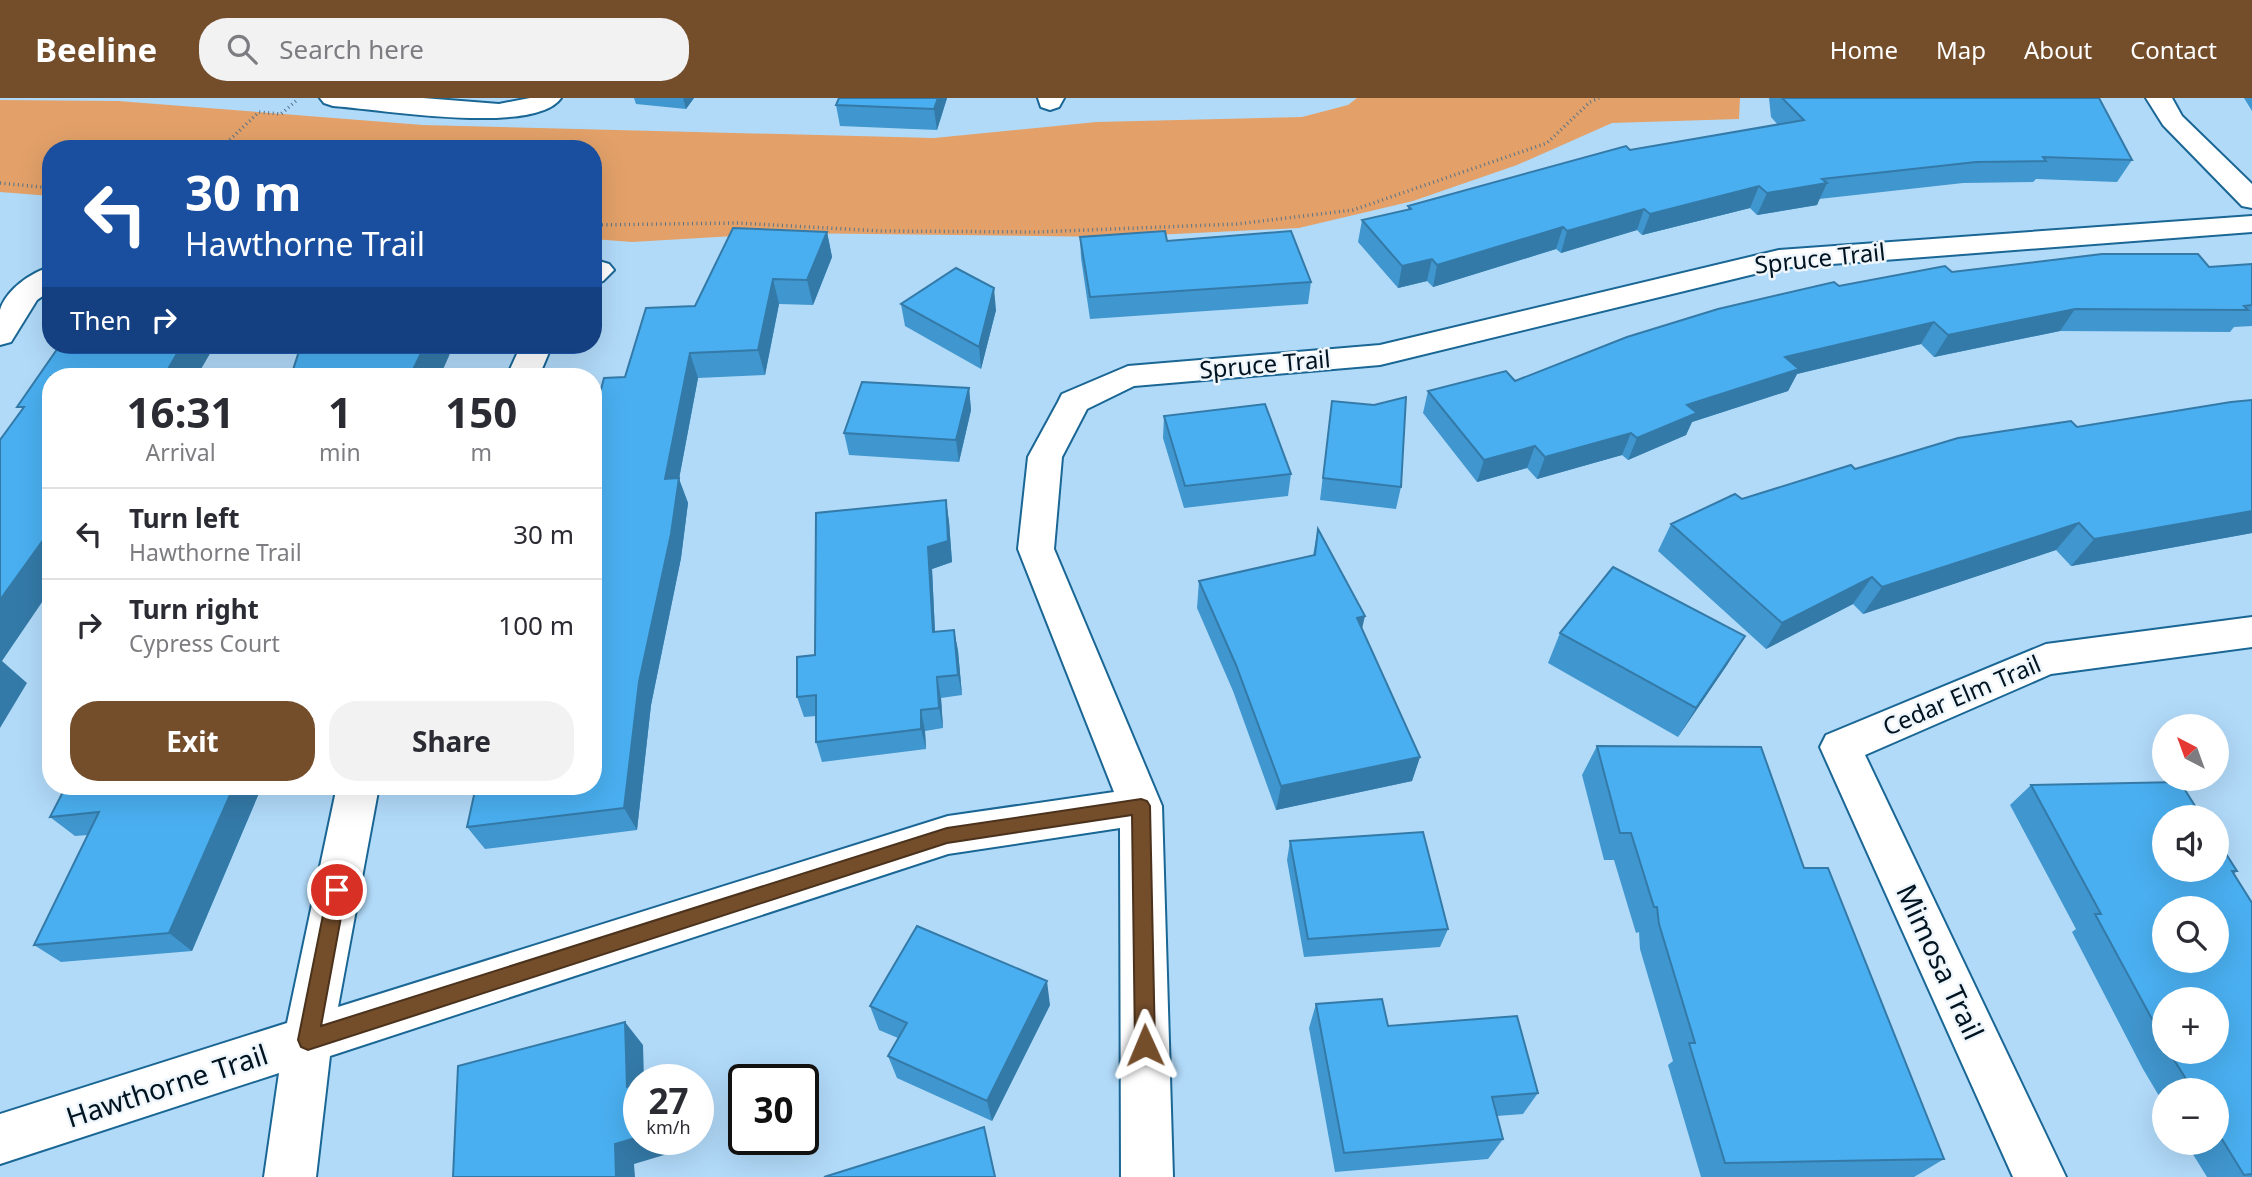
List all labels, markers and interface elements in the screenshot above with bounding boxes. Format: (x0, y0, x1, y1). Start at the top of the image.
search box (199, 18, 689, 81)
text: Beeline (35, 27, 157, 72)
icon: search (223, 30, 261, 68)
text: Search here (279, 31, 424, 67)
text: Home (1830, 33, 1898, 66)
text: Map (1936, 33, 1986, 66)
text: About (2024, 33, 2092, 66)
text: Contact (2130, 33, 2217, 66)
text: 30 m (185, 159, 302, 225)
icon: left (70, 168, 161, 259)
text: Hawthorne Trail (185, 222, 425, 265)
street label: Spruce Trail (1753, 234, 1887, 281)
icon: right (145, 301, 183, 339)
text: Then (70, 302, 131, 338)
street label: Spruce Trail (1198, 341, 1332, 386)
text: 16:31 (127, 383, 234, 440)
text: 1 (328, 383, 352, 440)
text: 150 (445, 383, 517, 440)
text: Arrival (145, 436, 216, 468)
text: min (319, 436, 361, 468)
text: m (471, 436, 492, 468)
text: Turn left (129, 500, 240, 536)
icon: left (70, 515, 108, 553)
text: 30 m (513, 516, 574, 552)
text: Hawthorne Trail (129, 536, 302, 568)
text: Turn right (129, 591, 259, 627)
icon: right (70, 606, 108, 644)
text: 100 m (498, 607, 574, 643)
text: Cypress Court (129, 627, 280, 659)
street label: Cedar Elm Trail (1877, 646, 2046, 743)
button: Exit (70, 701, 315, 781)
button: Share (329, 701, 574, 781)
north arrow (2152, 714, 2230, 791)
map controls (2152, 714, 2229, 1155)
button: sound (2152, 805, 2229, 882)
pin (307, 860, 367, 920)
icon: arrive (318, 871, 356, 909)
street label: Mimosa Trail (1888, 878, 1994, 1045)
button: search (2152, 896, 2229, 973)
button: + (2152, 987, 2229, 1064)
position arrow (1108, 1008, 1182, 1082)
street label: Hawthorne Trail (61, 1035, 272, 1136)
speed limit sign: 30 (728, 1064, 819, 1155)
text: 27 (648, 1077, 689, 1124)
button: − (2152, 1078, 2229, 1155)
text: km/h (646, 1115, 691, 1139)

